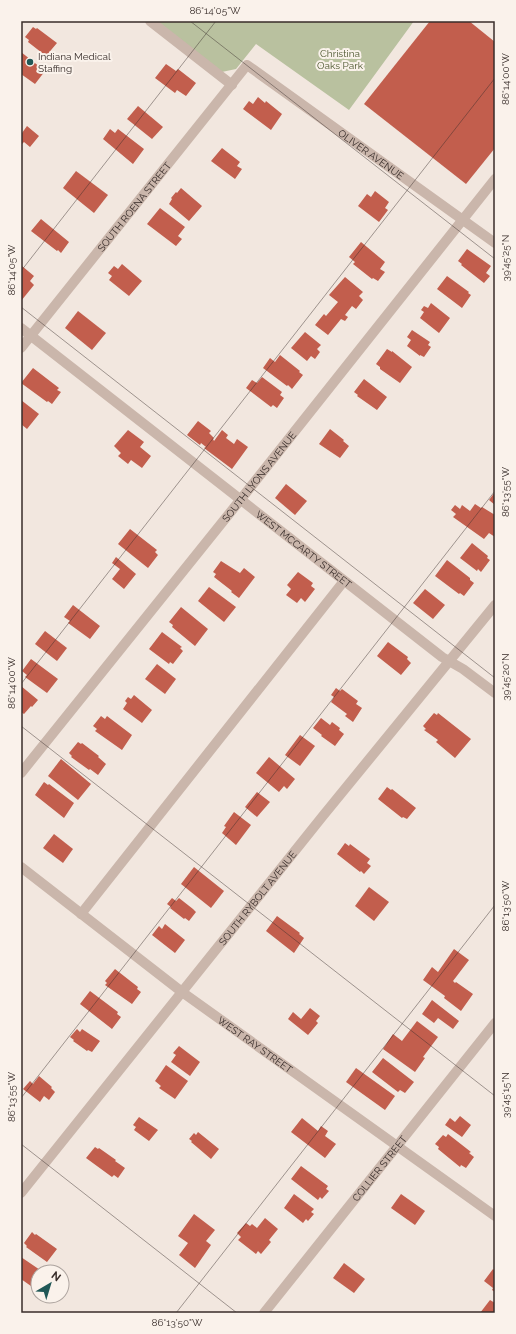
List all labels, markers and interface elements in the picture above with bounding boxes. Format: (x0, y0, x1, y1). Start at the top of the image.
text: 86°14'05"W (189, 5, 241, 16)
park label: Christina Oaks Park (317, 48, 364, 71)
place label: Indiana Medical Staffing (38, 51, 111, 74)
text: 86°14'00"W (500, 53, 511, 105)
marker: Indiana Medical Staffing (25, 57, 35, 67)
street label: OLIVER AVENUE (336, 127, 406, 181)
street label: SOUTH ROENA STREET (95, 160, 173, 253)
text: 39°45'25"N (500, 235, 511, 281)
text: 86°14'05"W (6, 244, 17, 296)
street label: SOUTH LYONS AVENUE (220, 429, 298, 524)
text: 86°13'55"W (500, 466, 511, 517)
street label: WEST MCCARTY STREET (254, 508, 354, 590)
text: 39°45'20"N (500, 653, 511, 701)
text: 86°14'00"W (6, 657, 17, 709)
street label: SOUTH RYBOLT AVENUE (216, 849, 298, 947)
text: 86°13'50"W (500, 880, 511, 931)
street label: WEST RAY STREET (216, 1014, 295, 1075)
text: 86°13'55"W (6, 1071, 17, 1122)
text: 39°45'15"N (500, 1072, 511, 1118)
street label: COLLIER STREET (350, 1133, 409, 1203)
north arrow (30, 1264, 70, 1304)
text: N (49, 1269, 63, 1284)
text: 86°13'50"W (152, 1317, 203, 1328)

